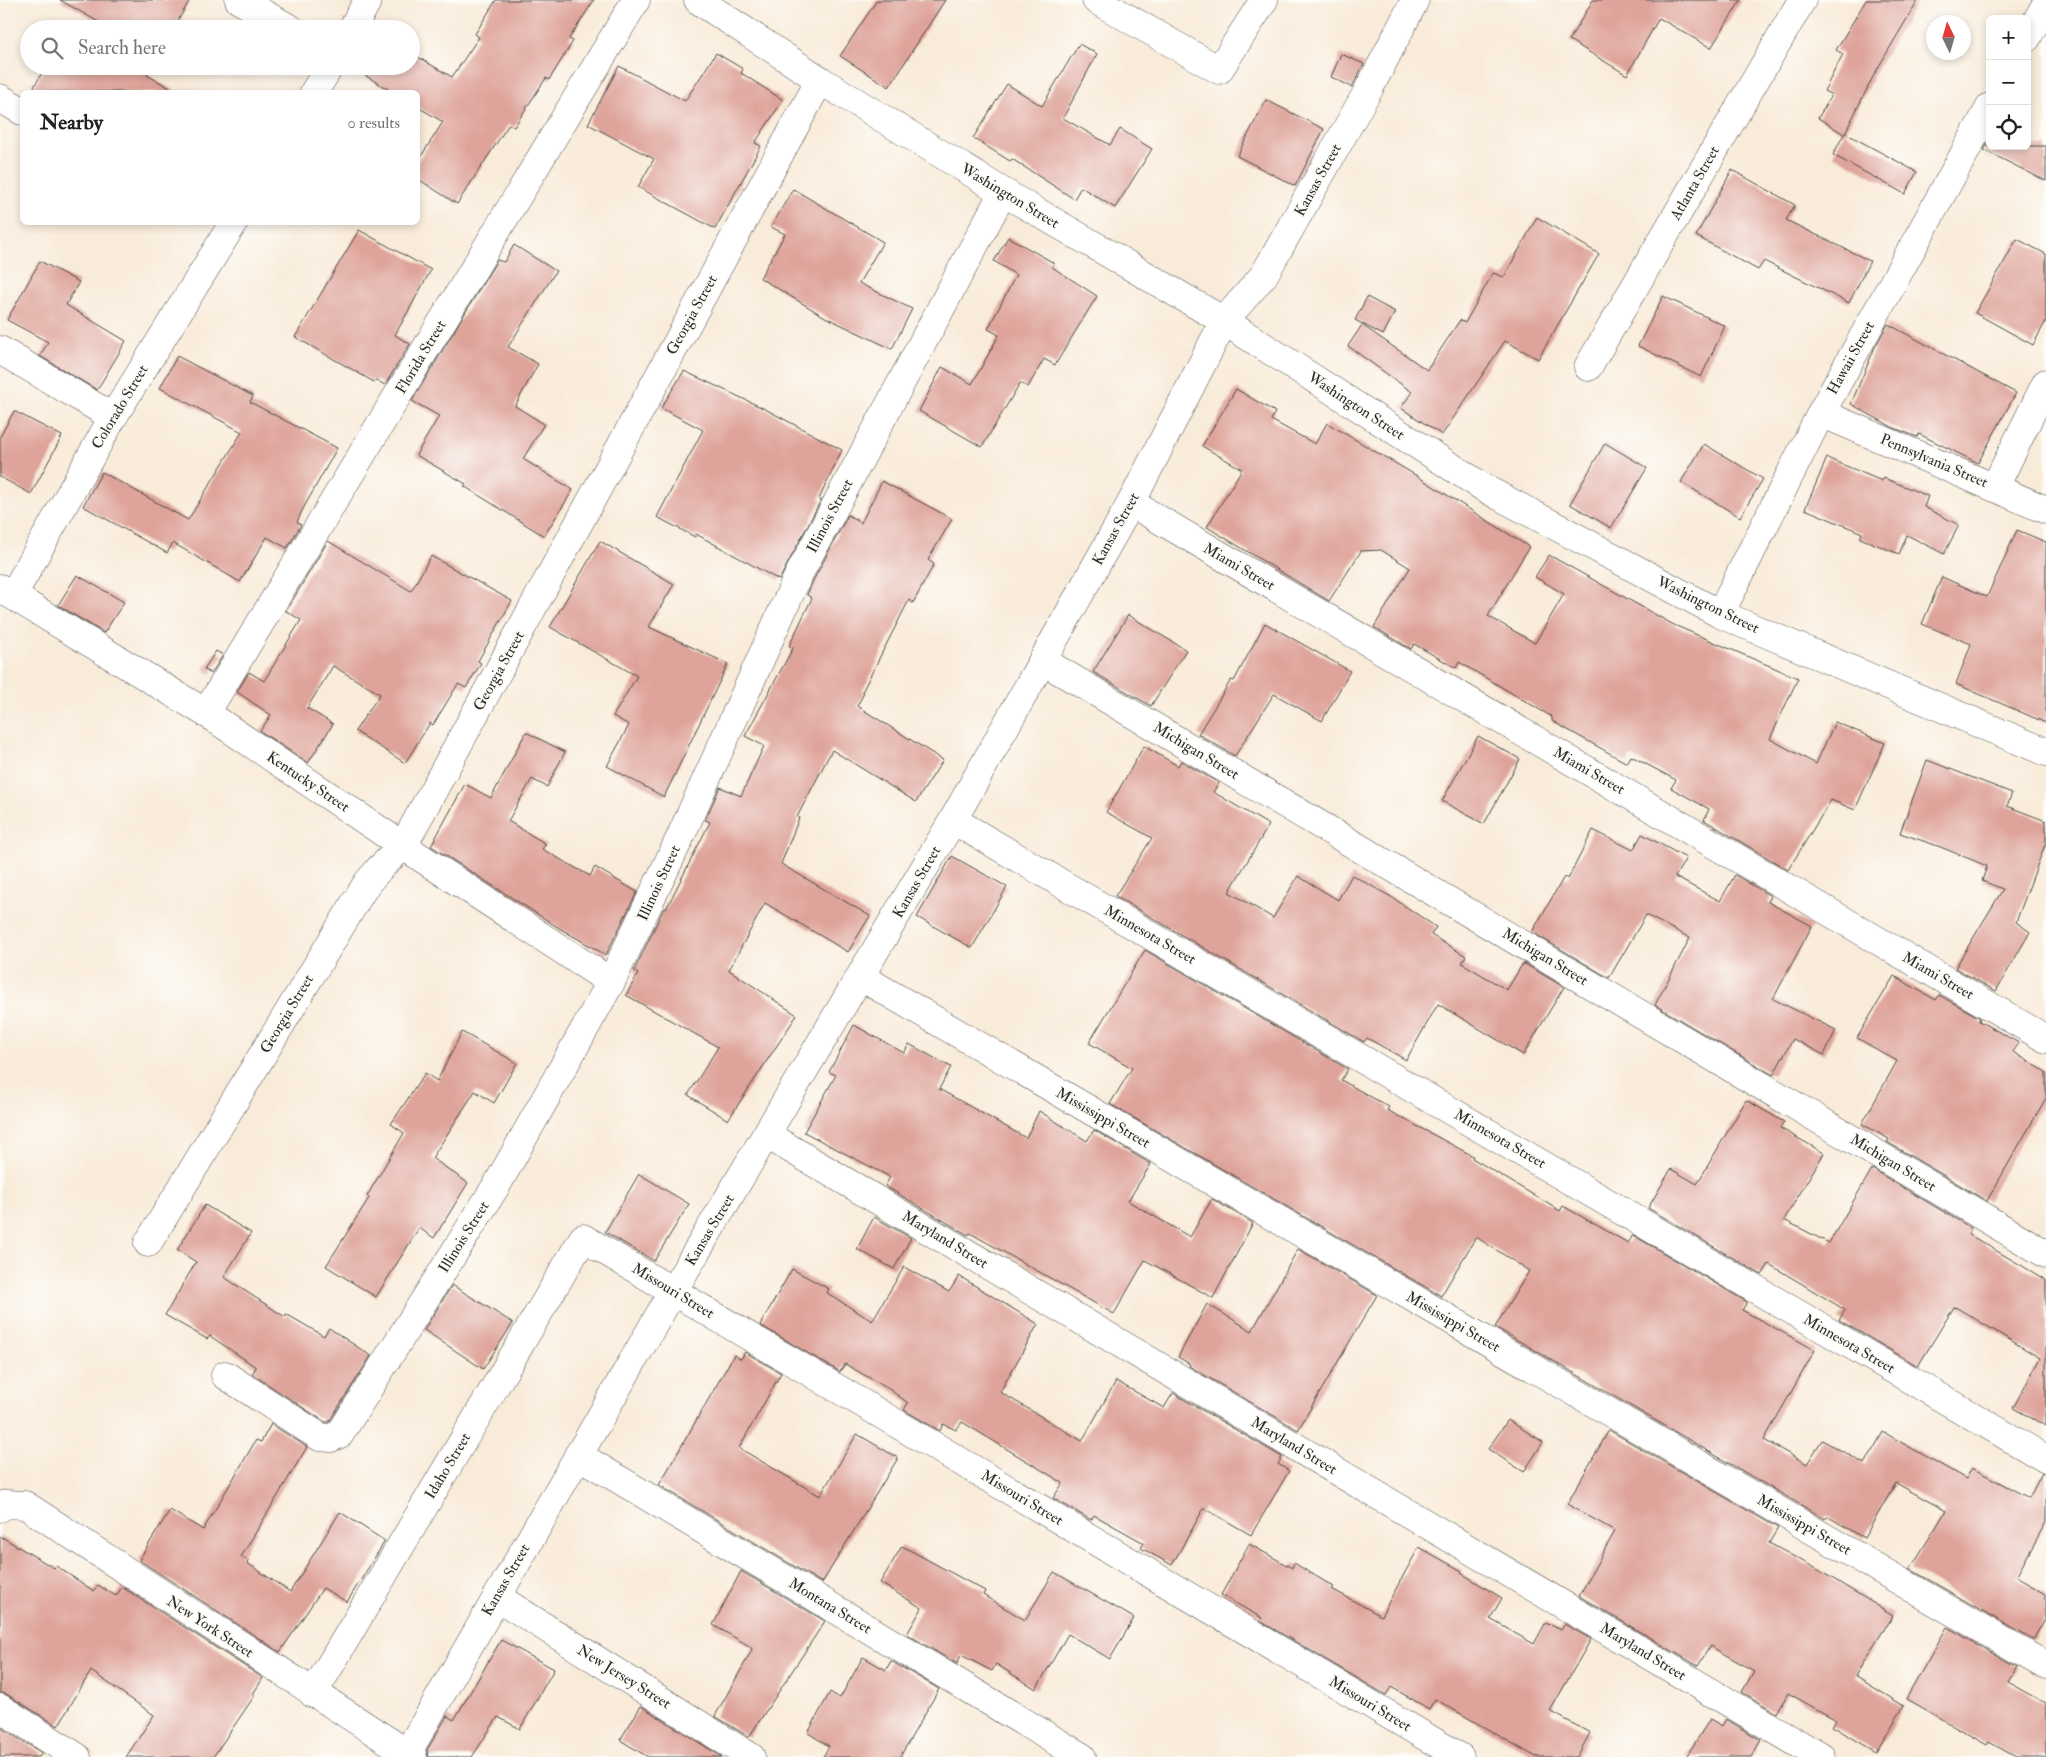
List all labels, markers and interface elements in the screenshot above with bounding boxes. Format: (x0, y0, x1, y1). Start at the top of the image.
north arrow (1926, 15, 1971, 60)
map controls (1986, 15, 2031, 150)
button: + (1986, 15, 2031, 60)
search box (20, 20, 420, 75)
icon: search (38, 34, 66, 62)
text: Search here (78, 36, 166, 60)
button: − (1986, 60, 2031, 105)
button: locate (1986, 105, 2031, 150)
text: Nearby (40, 109, 103, 136)
text: 0 results (347, 113, 400, 133)
street label: Kansas Street (1290, 140, 1346, 220)
street label: Atlanta Street (1666, 142, 1724, 224)
street label: Washington Street (957, 159, 1063, 233)
street label: Georgia Street (662, 272, 722, 358)
street label: Florida Street (392, 317, 451, 397)
street label: Hawaii Street (1823, 318, 1879, 398)
street label: Colorado Street (87, 361, 153, 453)
street label: Washington Street (1303, 367, 1408, 444)
street label: Pennsylvania Street (1877, 430, 1991, 492)
street label: Illinois Street (803, 476, 857, 556)
street label: Kansas Street (1088, 489, 1144, 569)
street label: Miami Street (1200, 539, 1278, 595)
street label: Washington Street (1653, 572, 1762, 638)
street label: Georgia Street (469, 628, 529, 714)
street label: Michigan Street (1150, 718, 1243, 784)
street label: Miami Street (1550, 743, 1628, 799)
street label: Kentucky Street (263, 747, 353, 817)
street label: Illinois Street (633, 842, 685, 924)
street label: Kansas Street (889, 842, 945, 921)
street label: Minnesota Street (1101, 901, 1199, 969)
street label: Michigan Street (1499, 924, 1592, 990)
street label: Miami Street (1899, 948, 1977, 1004)
street label: Georgia Street (256, 971, 318, 1057)
street label: Mississippi Street (1052, 1083, 1154, 1154)
street label: Minnesota Street (1451, 1105, 1549, 1173)
street label: Michigan Street (1847, 1130, 1940, 1196)
street label: Kansas Street (681, 1191, 739, 1269)
street label: Illinois Street (434, 1197, 494, 1276)
street label: Maryland Street (898, 1207, 992, 1273)
street label: Missouri Street (628, 1259, 718, 1323)
street label: Mississippi Street (1402, 1287, 1504, 1358)
street label: Minnesota Street (1800, 1310, 1898, 1378)
street label: Maryland Street (1247, 1413, 1341, 1479)
street label: Idaho Street (421, 1429, 475, 1503)
street label: Missouri Street (977, 1466, 1067, 1530)
street label: Mississippi Street (1753, 1490, 1855, 1561)
street label: Kansas Street (478, 1540, 534, 1619)
street label: Montana Street (785, 1574, 875, 1638)
street label: New York Street (163, 1592, 257, 1662)
street label: Maryland Street (1596, 1619, 1690, 1685)
street label: New Jersey Street (573, 1641, 674, 1714)
street label: Missouri Street (1325, 1672, 1415, 1736)

